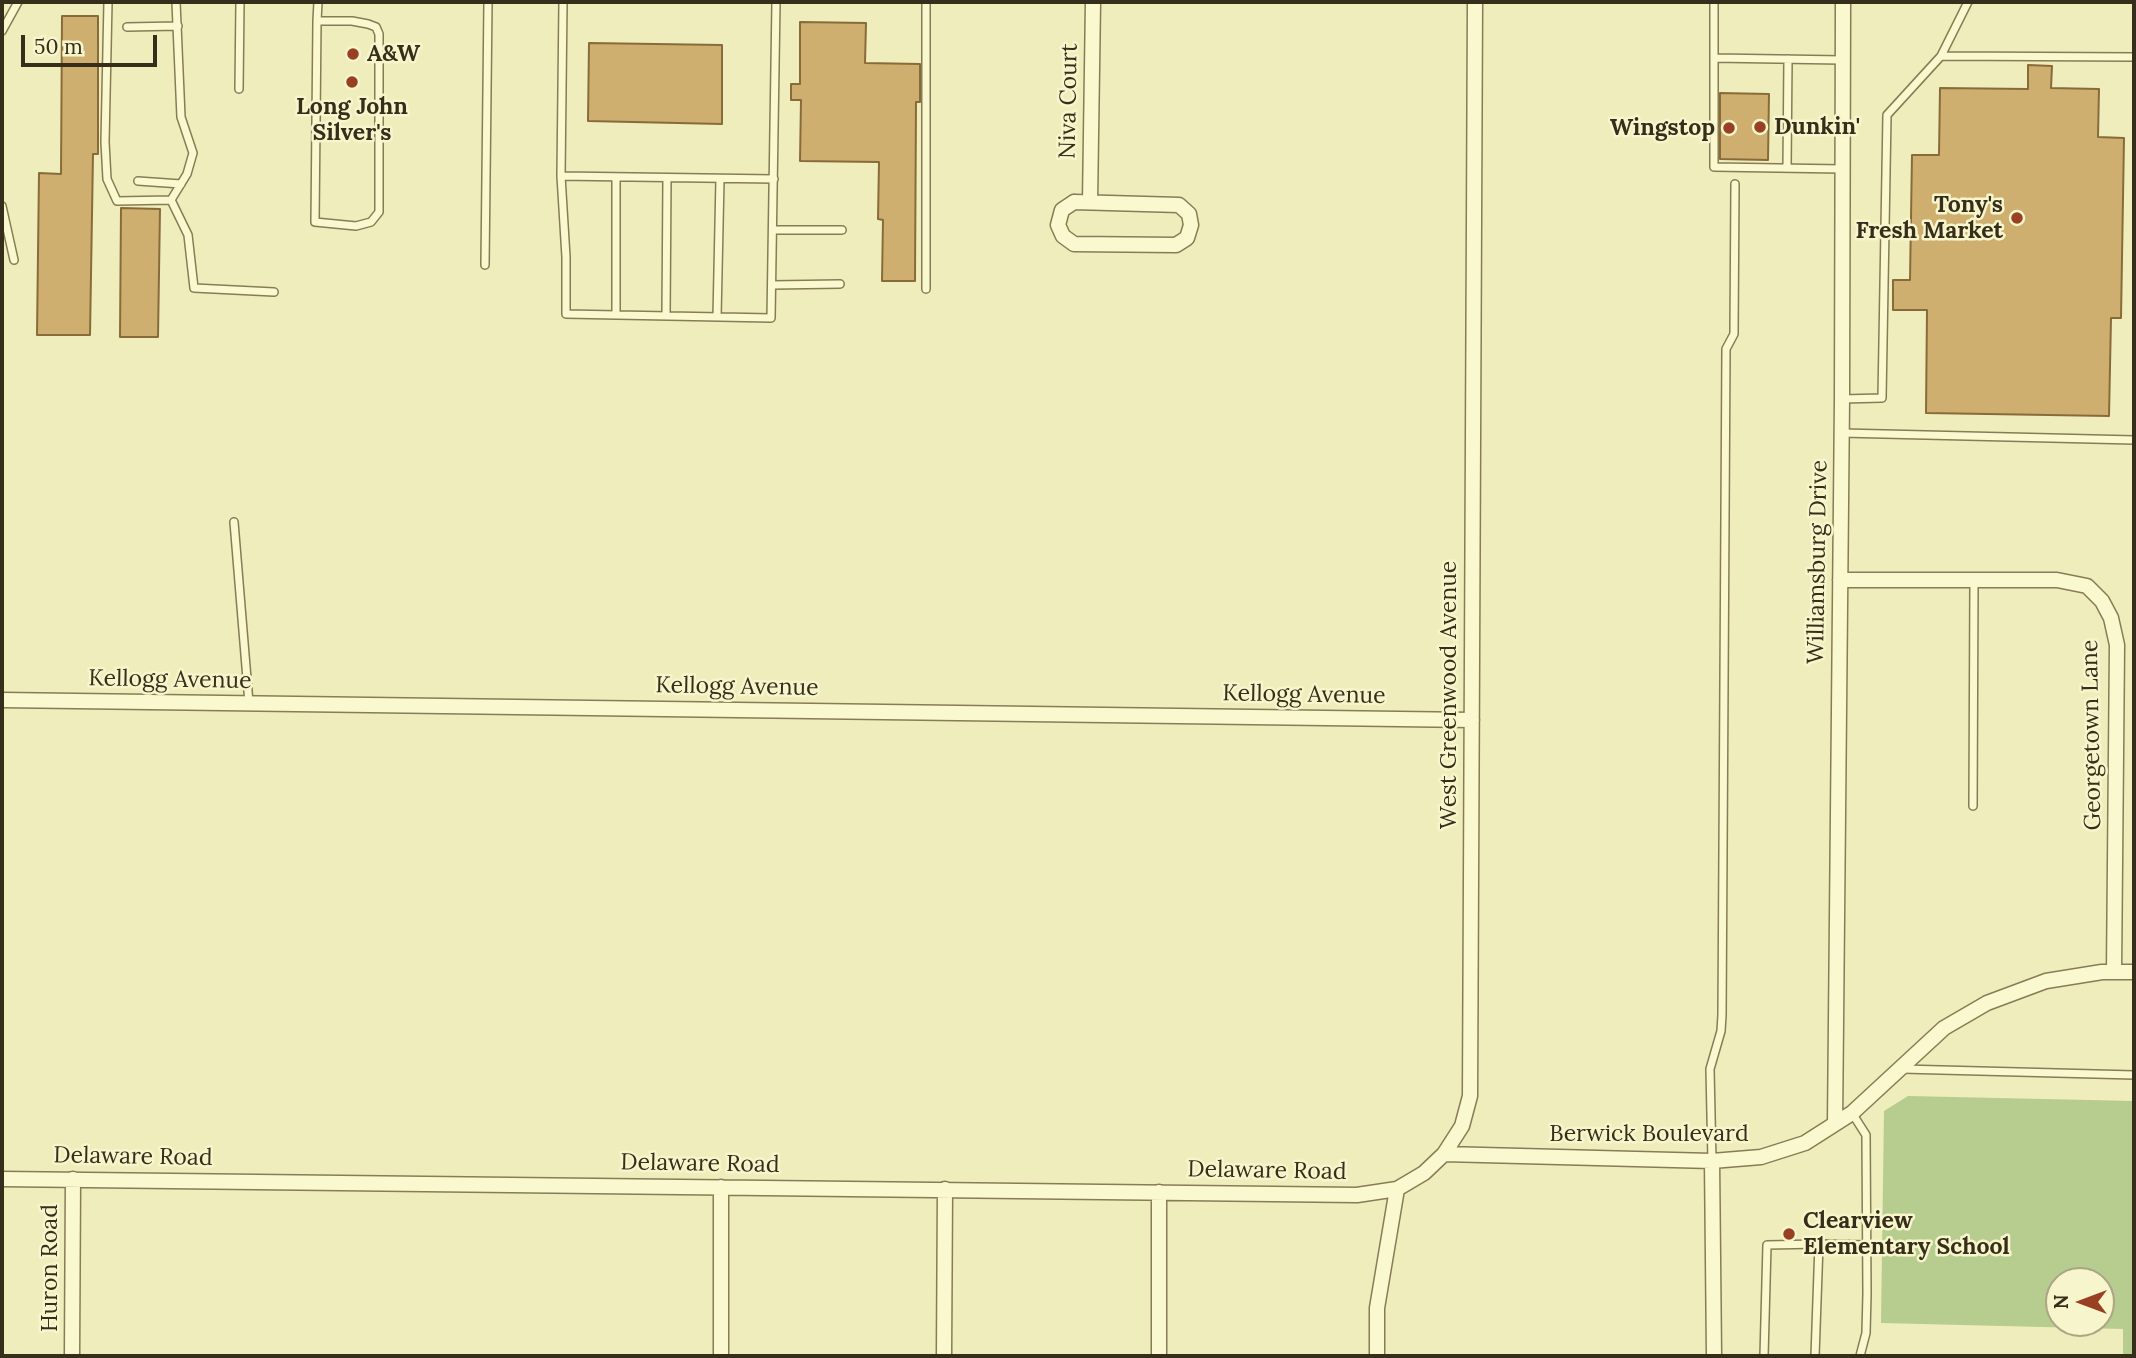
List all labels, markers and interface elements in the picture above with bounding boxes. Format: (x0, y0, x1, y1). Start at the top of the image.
scale bar (24, 21, 161, 65)
text: 50 m (34, 33, 83, 60)
place label: A&W (367, 40, 420, 68)
street label: Niva Court (1054, 43, 1084, 159)
marker: A&W (345, 46, 361, 62)
marker: Long John Silver's (344, 74, 360, 90)
place label: Long John Silver's (296, 93, 408, 147)
place label: Dunkin' (1774, 113, 1860, 141)
place label: Wingstop (1610, 114, 1715, 142)
marker: Dunkin' (1752, 119, 1768, 135)
marker: Wingstop (1721, 120, 1737, 136)
place label: Tony's Fresh Market (1855, 191, 2003, 245)
marker: Tony's Fresh Market (2009, 210, 2025, 226)
street label: Williamsburg Drive (1802, 460, 1834, 664)
street label: West Greenwood Avenue (1435, 561, 1463, 829)
street label: Georgetown Lane (2077, 639, 2107, 831)
street label: Kellogg Avenue (88, 665, 252, 695)
street label: Kellogg Avenue (655, 672, 819, 702)
street label: Kellogg Avenue (1222, 680, 1386, 710)
street label: Berwick Boulevard (1549, 1120, 1749, 1148)
street label: Delaware Road (53, 1142, 213, 1172)
street label: Delaware Road (620, 1149, 780, 1179)
street label: Delaware Road (1187, 1156, 1347, 1186)
street label: Huron Road (36, 1204, 64, 1332)
place label: Clearview Elementary School (1803, 1207, 2010, 1261)
marker: Clearview Elementary School (1781, 1226, 1797, 1242)
north arrow (2045, 1267, 2115, 1337)
text: N (2049, 1295, 2073, 1309)

